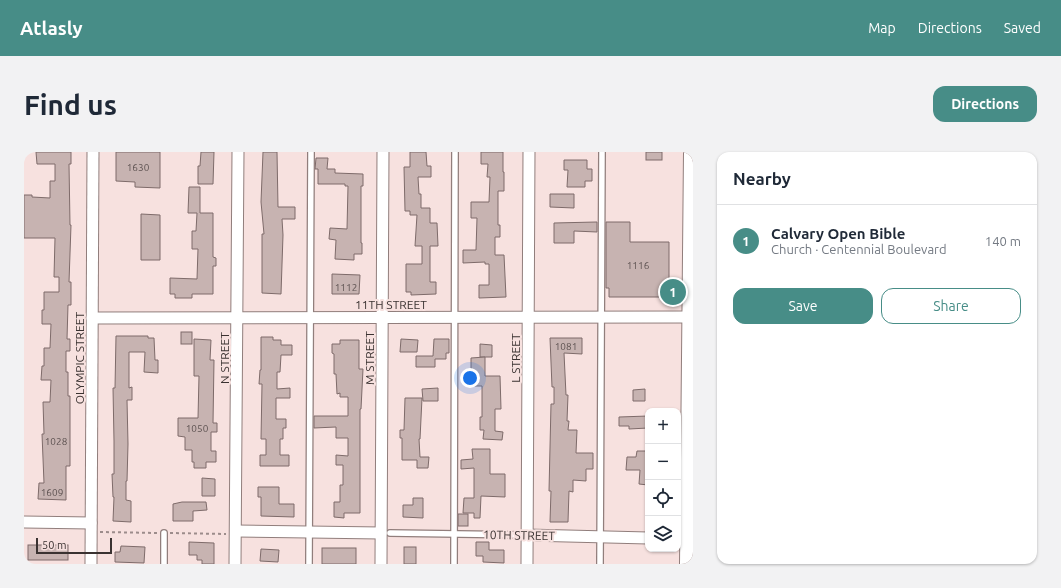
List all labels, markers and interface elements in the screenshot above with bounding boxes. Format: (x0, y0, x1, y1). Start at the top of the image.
text: Atlasly (20, 17, 83, 39)
text: Map (868, 20, 896, 36)
text: Directions (918, 20, 982, 36)
text: Saved (1004, 20, 1041, 36)
button: Directions (933, 86, 1037, 122)
text: Find us (24, 89, 117, 120)
house number: 1630 (127, 162, 150, 173)
text: Nearby (733, 169, 791, 188)
text: Calvary Open Bible (771, 225, 905, 242)
text: 1 (742, 234, 750, 248)
text: 140 m (985, 234, 1021, 248)
text: Church · Centennial Boulevard (771, 242, 947, 256)
house number: 1116 (627, 260, 650, 271)
pin: 1 (660, 277, 686, 307)
house number: 1112 (335, 282, 357, 293)
button: Save (733, 288, 873, 324)
button: Share (881, 288, 1021, 324)
street label: 11TH STREET (355, 298, 427, 311)
street label: OLYMPIC STREET (73, 311, 86, 404)
street label: M STREET (363, 331, 376, 385)
street label: N STREET (218, 332, 231, 384)
street label: L STREET (509, 333, 522, 383)
house number: 1081 (555, 341, 577, 352)
your location (460, 368, 480, 388)
map controls (645, 408, 681, 552)
button: + (645, 408, 681, 444)
house number: 1050 (186, 423, 209, 434)
house number: 1028 (45, 436, 68, 447)
button: − (645, 444, 681, 480)
button: locate (645, 480, 681, 516)
house number: 1609 (41, 487, 63, 498)
button: layers (645, 516, 681, 552)
street label: 10TH STREET (483, 528, 555, 542)
scale bar (36, 536, 112, 555)
text: 50 m (42, 539, 66, 551)

